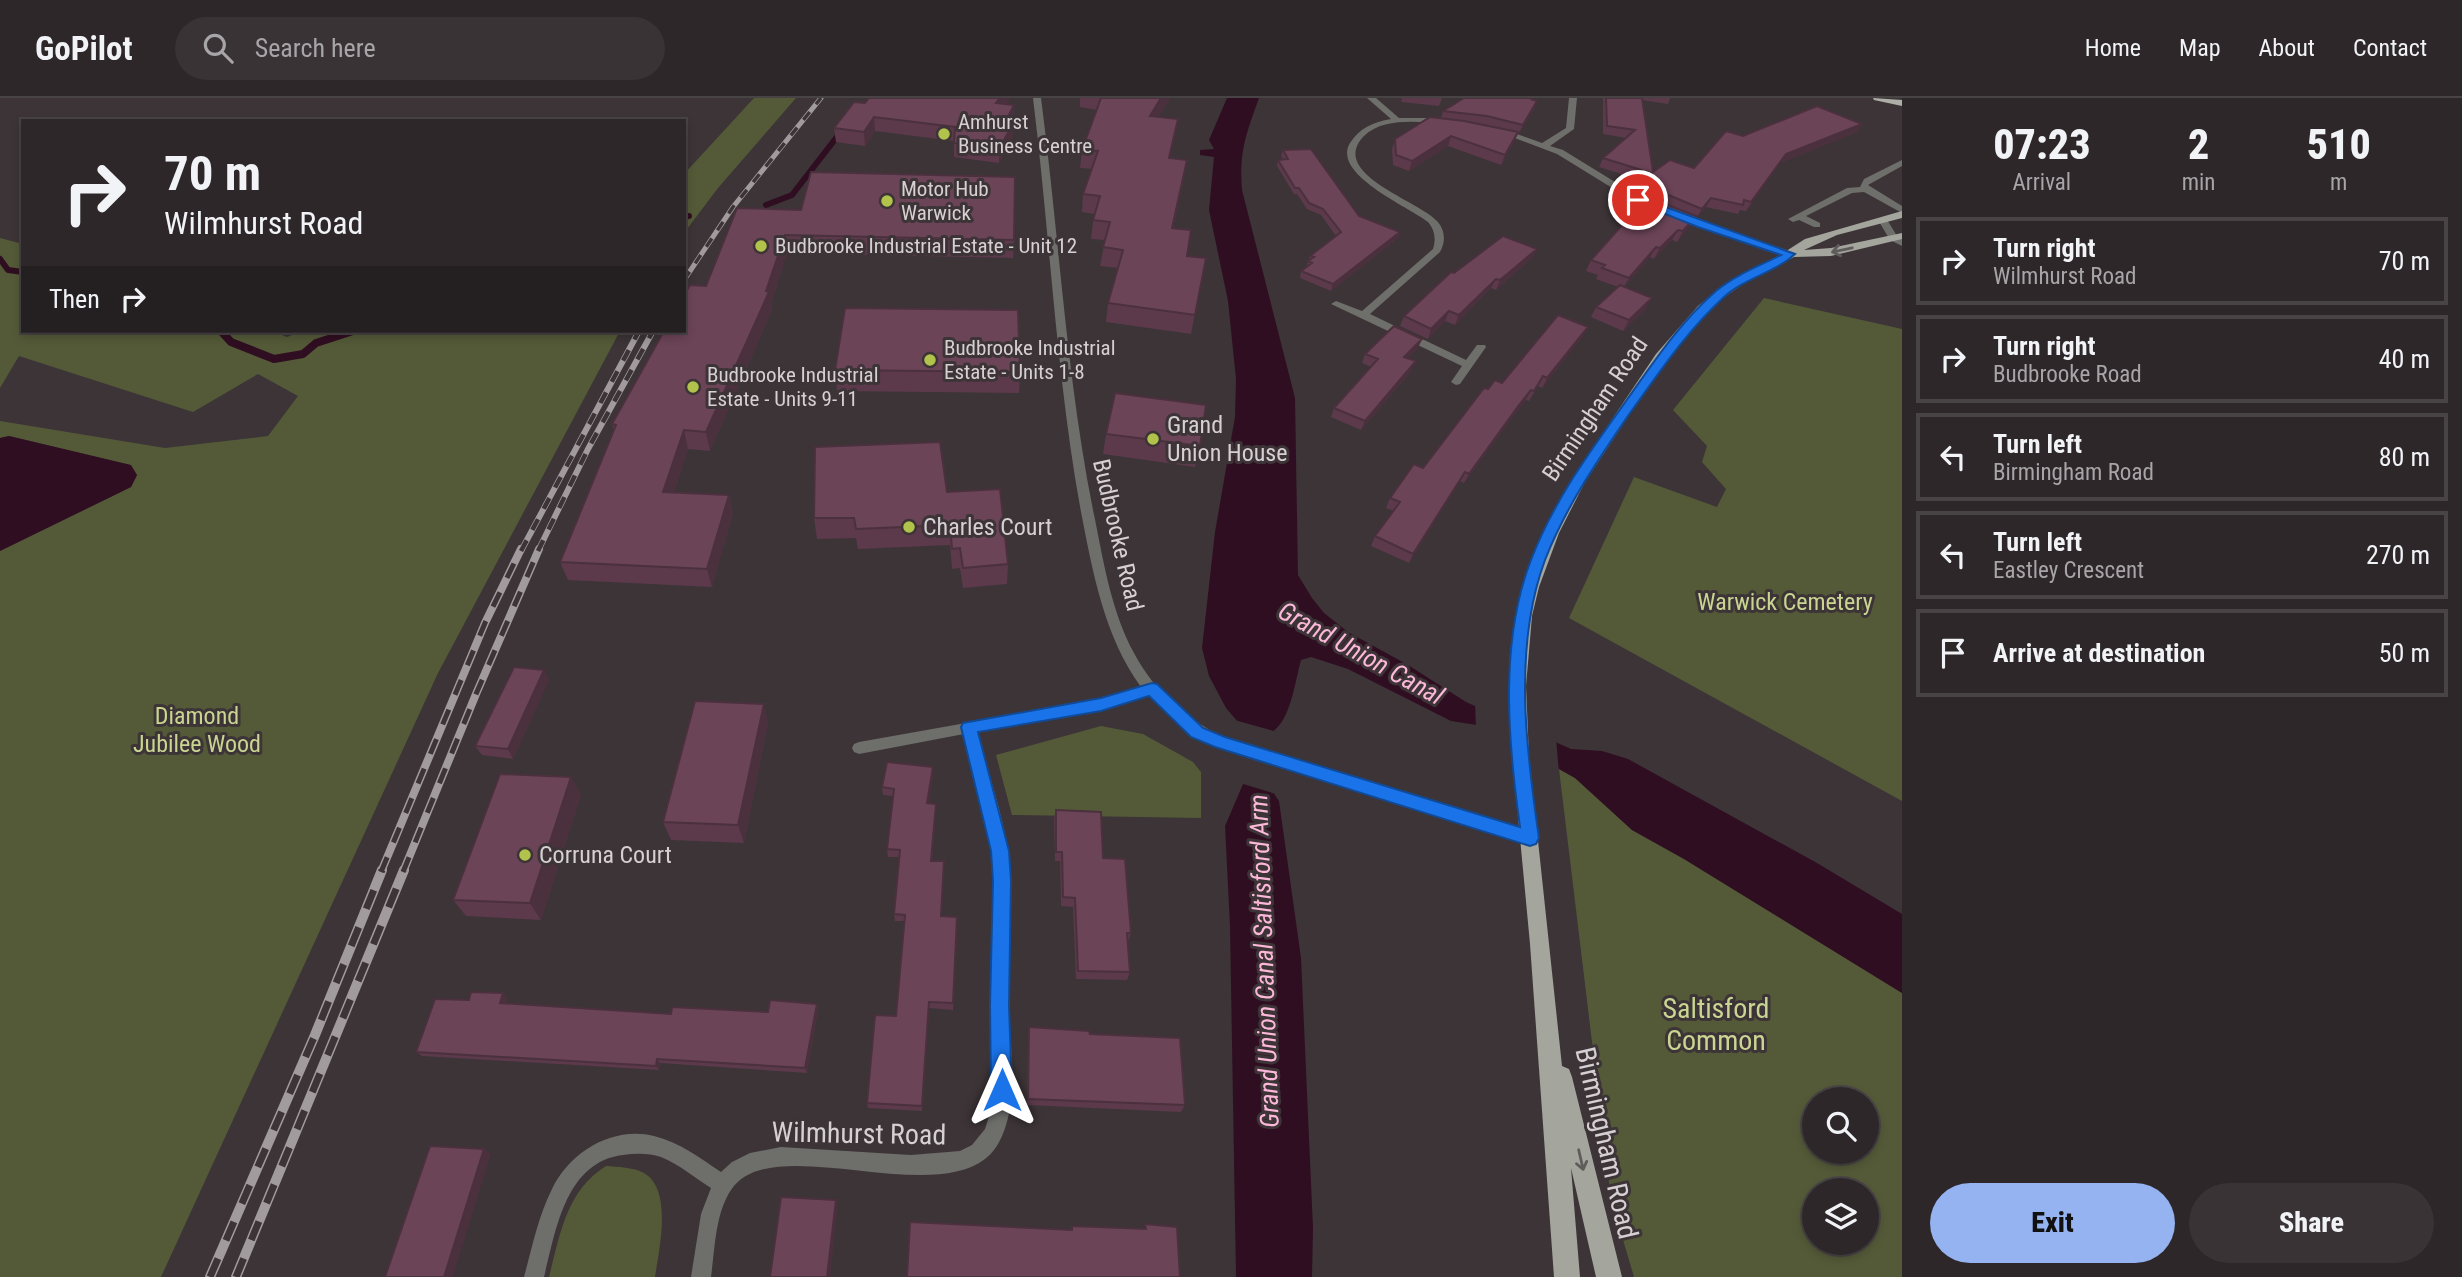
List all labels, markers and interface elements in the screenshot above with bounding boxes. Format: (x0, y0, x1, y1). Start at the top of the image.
search box (175, 17, 665, 80)
text: GoPilot (35, 29, 133, 68)
icon: search (199, 29, 237, 67)
text: Search here (255, 33, 376, 63)
text: Home (2085, 34, 2141, 62)
text: Map (2179, 34, 2221, 62)
text: About (2259, 34, 2315, 62)
text: Contact (2353, 34, 2427, 62)
place label: Amhurst Business Centre (958, 110, 1092, 158)
text: 07:23 (1993, 120, 2090, 169)
text: 2 (2188, 120, 2209, 169)
text: 510 (2307, 120, 2371, 169)
marker: Amhurst Business Centre (936, 126, 952, 142)
text: 70 m (164, 145, 261, 202)
icon: right (49, 147, 140, 238)
text: Arrival (2013, 169, 2071, 196)
text: min (2182, 169, 2215, 196)
text: m (2330, 169, 2347, 196)
pin (1608, 170, 1668, 230)
place label: Motor Hub Warwick (901, 177, 989, 225)
icon: arrive (1619, 181, 1657, 219)
marker: Motor Hub Warwick (879, 193, 895, 209)
text: Wilmhurst Road (164, 204, 363, 242)
text: Turn right (1993, 233, 2095, 263)
place label: Budbrooke Industrial Estate - Unit 12 (775, 234, 1077, 258)
marker: Budbrooke Industrial Estate - Unit 12 (753, 238, 769, 254)
icon: right (1934, 242, 1972, 280)
one-way arrow (1831, 243, 1854, 257)
text: 70 m (2379, 246, 2430, 276)
text: Wilmhurst Road (1993, 263, 2136, 290)
icon: right (114, 280, 152, 318)
text: Then (49, 284, 100, 314)
text: Turn right (1993, 331, 2095, 361)
street label: Birmingham Road (1536, 332, 1654, 486)
place label: Budbrooke Industrial Estate - Units 1-8 (944, 336, 1115, 384)
icon: right (1934, 340, 1972, 378)
text: 40 m (2379, 344, 2430, 374)
marker: Budbrooke Industrial Estate - Units 1-8 (922, 352, 938, 368)
text: Budbrooke Road (1993, 361, 2142, 388)
place label: Budbrooke Industrial Estate - Units 9-11 (707, 363, 878, 411)
marker: Budbrooke Industrial Estate - Units 9-11 (685, 379, 701, 395)
place label: Grand Union House (1167, 411, 1288, 467)
text: Turn left (1993, 429, 2082, 459)
marker: Grand Union House (1145, 431, 1161, 447)
icon: left (1934, 438, 1972, 476)
text: 80 m (2379, 442, 2430, 472)
street label: Budbrooke Road (1087, 456, 1149, 614)
text: Birmingham Road (1993, 459, 2154, 486)
place label: Charles Court (923, 513, 1052, 541)
marker: Charles Court (901, 519, 917, 535)
text: Turn left (1993, 527, 2082, 557)
icon: left (1934, 536, 1972, 574)
text: 270 m (2366, 540, 2430, 570)
text: Eastley Crescent (1993, 557, 2144, 584)
park label: Warwick Cemetery (1697, 588, 1873, 616)
water label: Grand Union Canal (1273, 595, 1450, 711)
icon: arrive (1934, 634, 1972, 672)
text: Arrive at destination (1993, 638, 2205, 668)
text: 50 m (2379, 638, 2430, 668)
park label: Diamond Jubilee Wood (133, 702, 261, 758)
water label: Grand Union Canal Saltisford Arm (1243, 794, 1285, 1128)
place label: Corruna Court (539, 841, 672, 869)
marker: Corruna Court (517, 847, 533, 863)
park label: Saltisford Common (1663, 992, 1769, 1057)
street label: Birmingham Road (1568, 1044, 1645, 1242)
position arrow (965, 1053, 1039, 1127)
map controls (1802, 1087, 1879, 1255)
button: search (1802, 1087, 1879, 1164)
street label: Wilmhurst Road (771, 1115, 947, 1152)
one-way arrow (1575, 1148, 1588, 1171)
button: layers (1802, 1178, 1879, 1255)
button: Exit (1930, 1183, 2175, 1263)
button: Share (2189, 1183, 2434, 1263)

